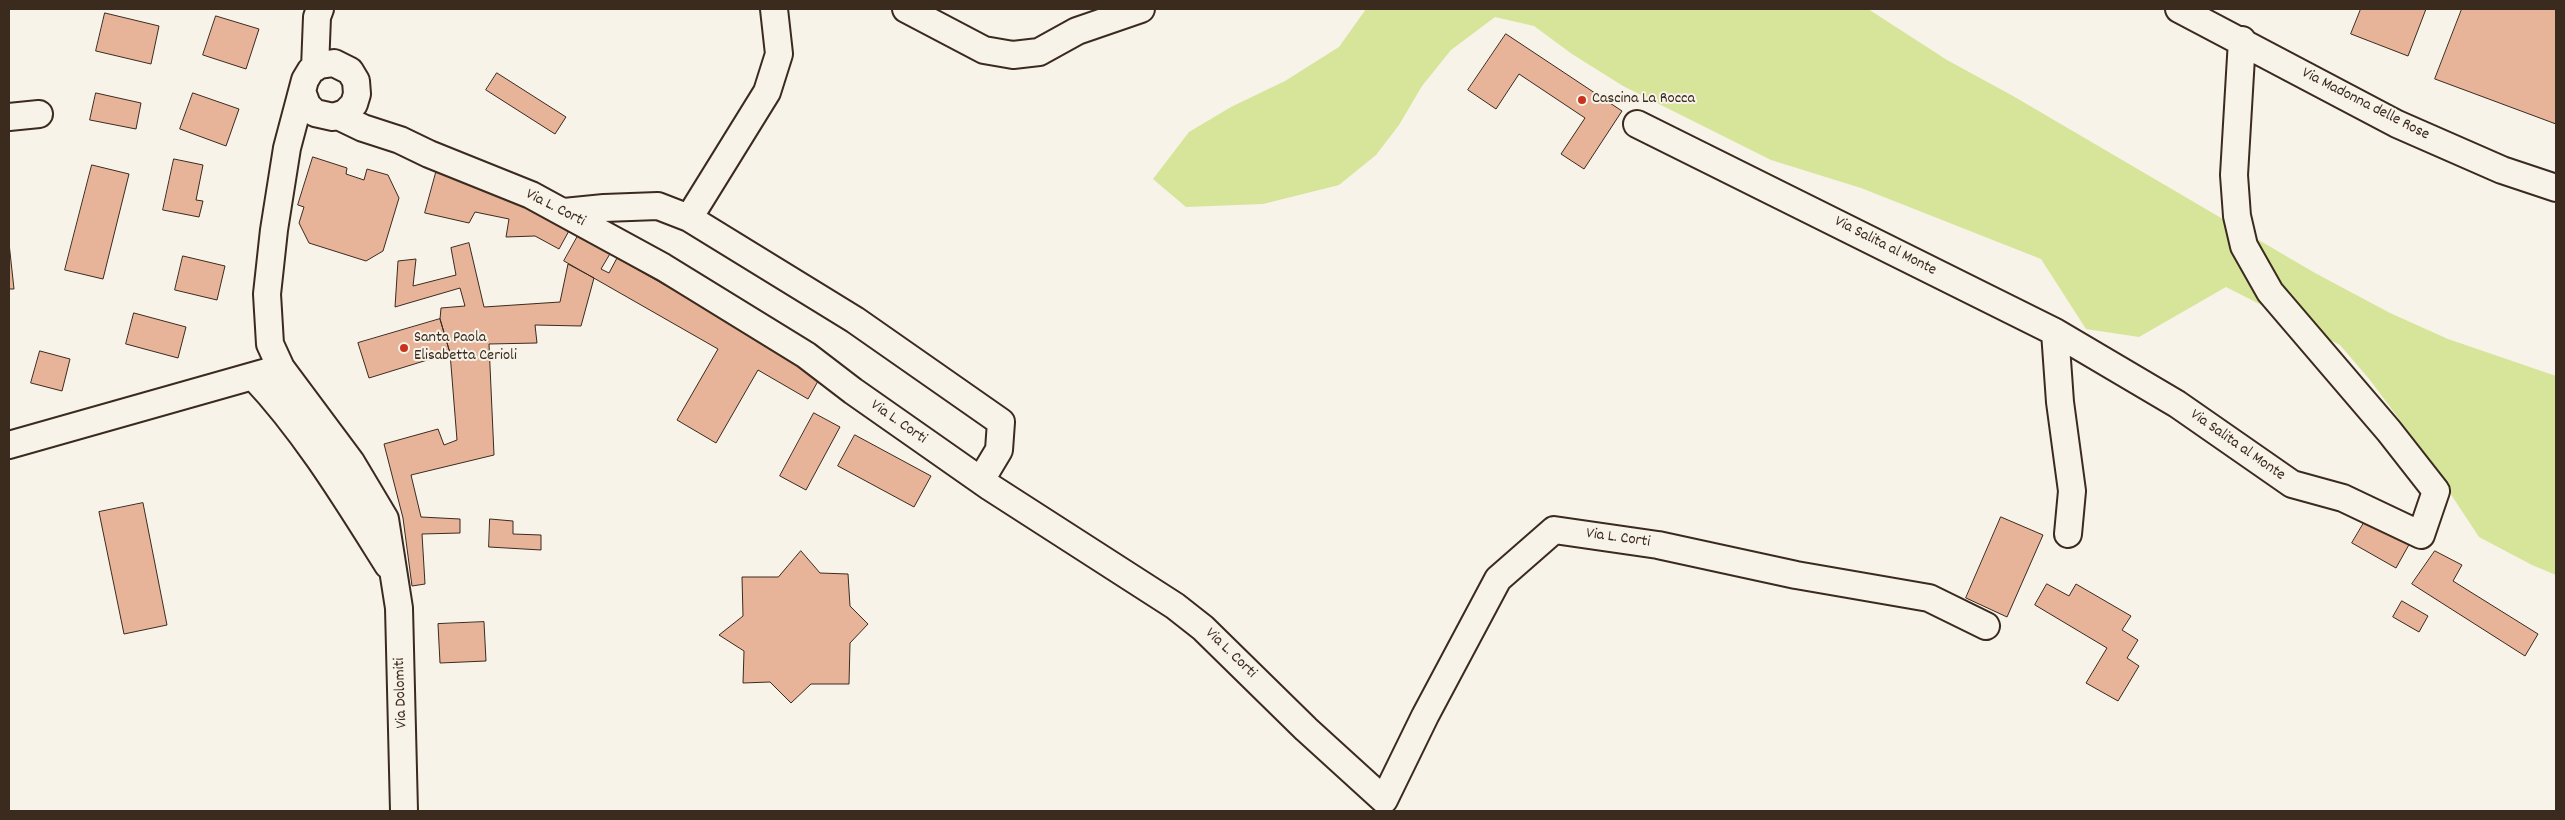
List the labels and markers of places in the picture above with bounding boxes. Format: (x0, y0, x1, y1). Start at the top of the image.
place label: Cascina La Rocca (1592, 90, 1695, 110)
marker: Cascina La Rocca (1576, 94, 1588, 106)
place label: Santa Paola Elisabetta Cerioli (414, 329, 517, 367)
marker: Santa Paola Elisabetta Cerioli (398, 342, 410, 354)

